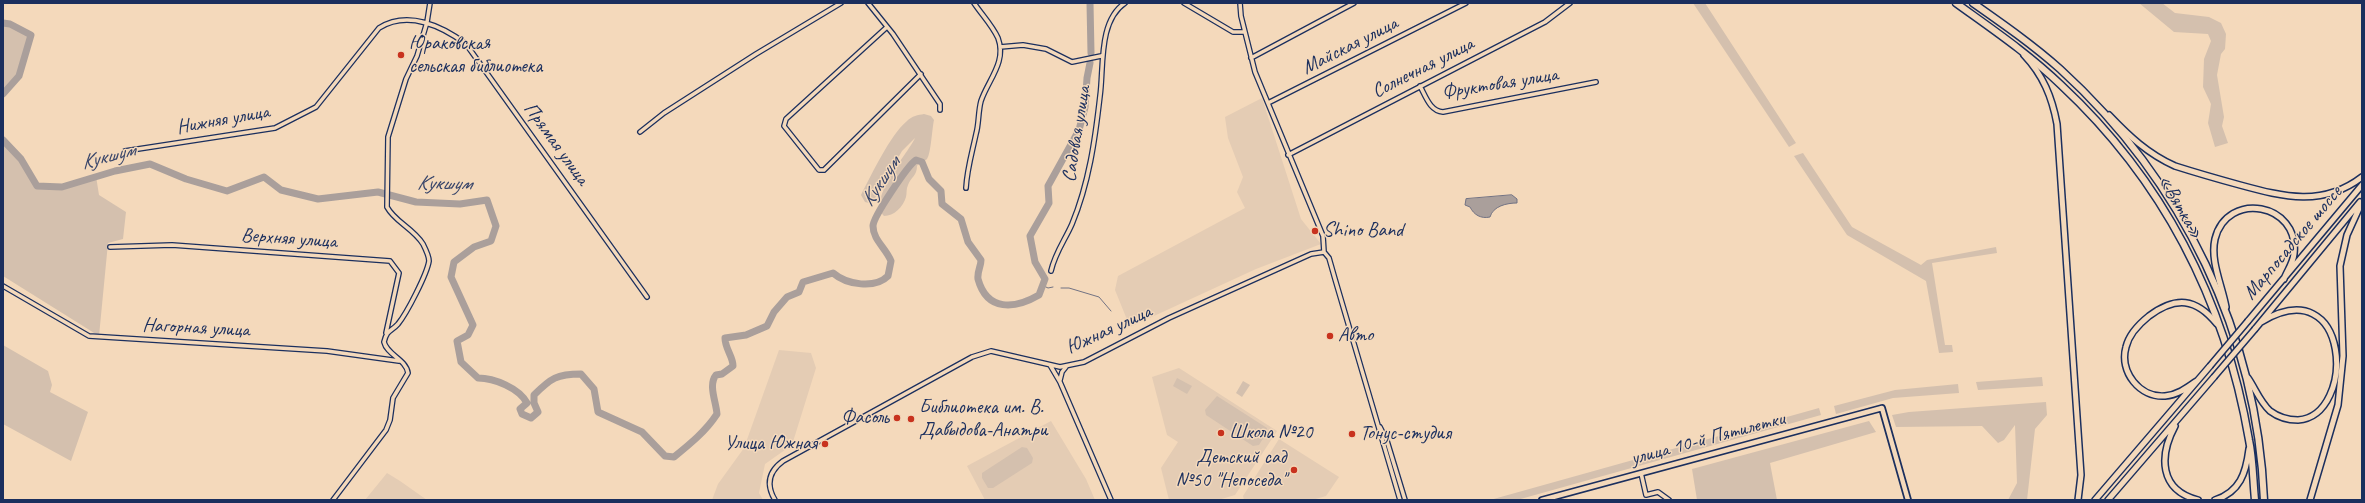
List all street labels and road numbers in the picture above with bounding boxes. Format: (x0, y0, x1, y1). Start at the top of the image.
street label: Майская улица (1298, 12, 1402, 80)
street label: Солнечная улица (1368, 32, 1478, 104)
street label: Фруктовая улица (1440, 63, 1560, 105)
street label: Садовая улица (1058, 84, 1096, 184)
street label: Прямая улица (518, 98, 594, 190)
street label: Нижняя улица (175, 100, 271, 140)
street label: «Вятка» (2152, 171, 2208, 243)
street label: Марпосадское шоссе (2238, 181, 2348, 305)
street label: Верхняя улица (240, 224, 338, 254)
street label: Южная улица (1063, 300, 1155, 360)
street label: Нагорная улица (142, 313, 250, 343)
street label: улица 10-й Пятилетки (1628, 407, 1788, 471)

